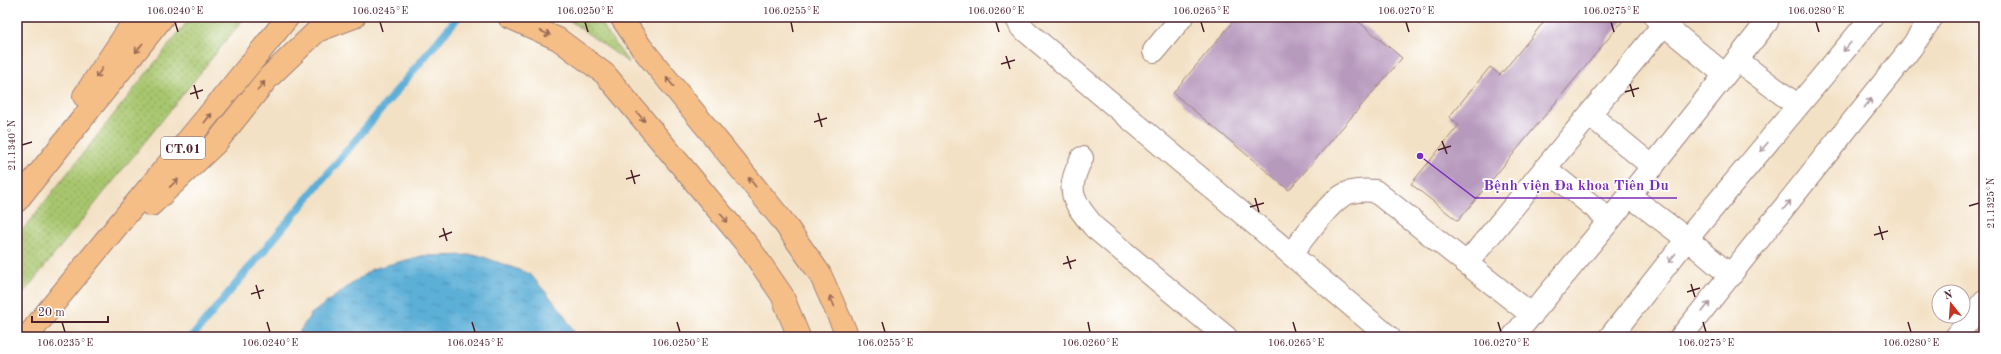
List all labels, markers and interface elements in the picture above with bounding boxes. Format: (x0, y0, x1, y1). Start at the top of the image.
text: 106.0240°E (147, 6, 203, 16)
text: 106.0245°E (352, 6, 408, 16)
text: 106.0250°E (557, 6, 613, 16)
text: 106.0255°E (763, 6, 819, 16)
text: 106.0260°E (968, 6, 1024, 16)
text: 106.0265°E (1173, 6, 1229, 16)
text: 106.0270°E (1378, 6, 1434, 16)
text: 106.0275°E (1583, 6, 1639, 16)
text: 106.0280°E (1788, 6, 1844, 16)
one-way arrow (539, 29, 551, 37)
one-way arrow (135, 42, 143, 53)
one-way arrow (1843, 42, 1852, 52)
one-way arrow (95, 67, 104, 78)
one-way arrow (665, 76, 674, 87)
one-way arrow (257, 81, 265, 92)
one-way arrow (1863, 98, 1872, 109)
one-way arrow (637, 112, 646, 123)
one-way arrow (203, 113, 212, 124)
text: 21.1340°N (7, 119, 17, 171)
road number: CT.01 (161, 137, 205, 159)
one-way arrow (1759, 141, 1768, 152)
callout: Bệnh viện Đa khoa Tiên Du (1475, 171, 1677, 198)
one-way arrow (748, 177, 756, 188)
text: 21.1325°N (1986, 177, 1996, 229)
one-way arrow (169, 178, 179, 187)
text: Bệnh viện Đa khoa Tiên Du (1483, 179, 1669, 194)
one-way arrow (1783, 200, 1791, 211)
one-way arrow (720, 212, 729, 223)
one-way arrow (1668, 252, 1676, 263)
north arrow (1931, 284, 1971, 324)
text: N (1943, 289, 1955, 302)
one-way arrow (828, 296, 835, 308)
scale bar (32, 298, 108, 324)
one-way arrow (1701, 301, 1710, 312)
text: 20 m (38, 307, 65, 319)
text: 106.0235°E (37, 338, 93, 348)
text: 106.0240°E (242, 338, 298, 348)
text: 106.0245°E (447, 338, 503, 348)
text: 106.0250°E (652, 338, 708, 348)
text: 106.0255°E (857, 338, 913, 348)
text: 106.0260°E (1062, 338, 1118, 348)
text: 106.0265°E (1268, 338, 1324, 348)
text: 106.0270°E (1473, 338, 1529, 348)
text: 106.0275°E (1678, 338, 1734, 348)
text: 106.0280°E (1883, 338, 1939, 348)

